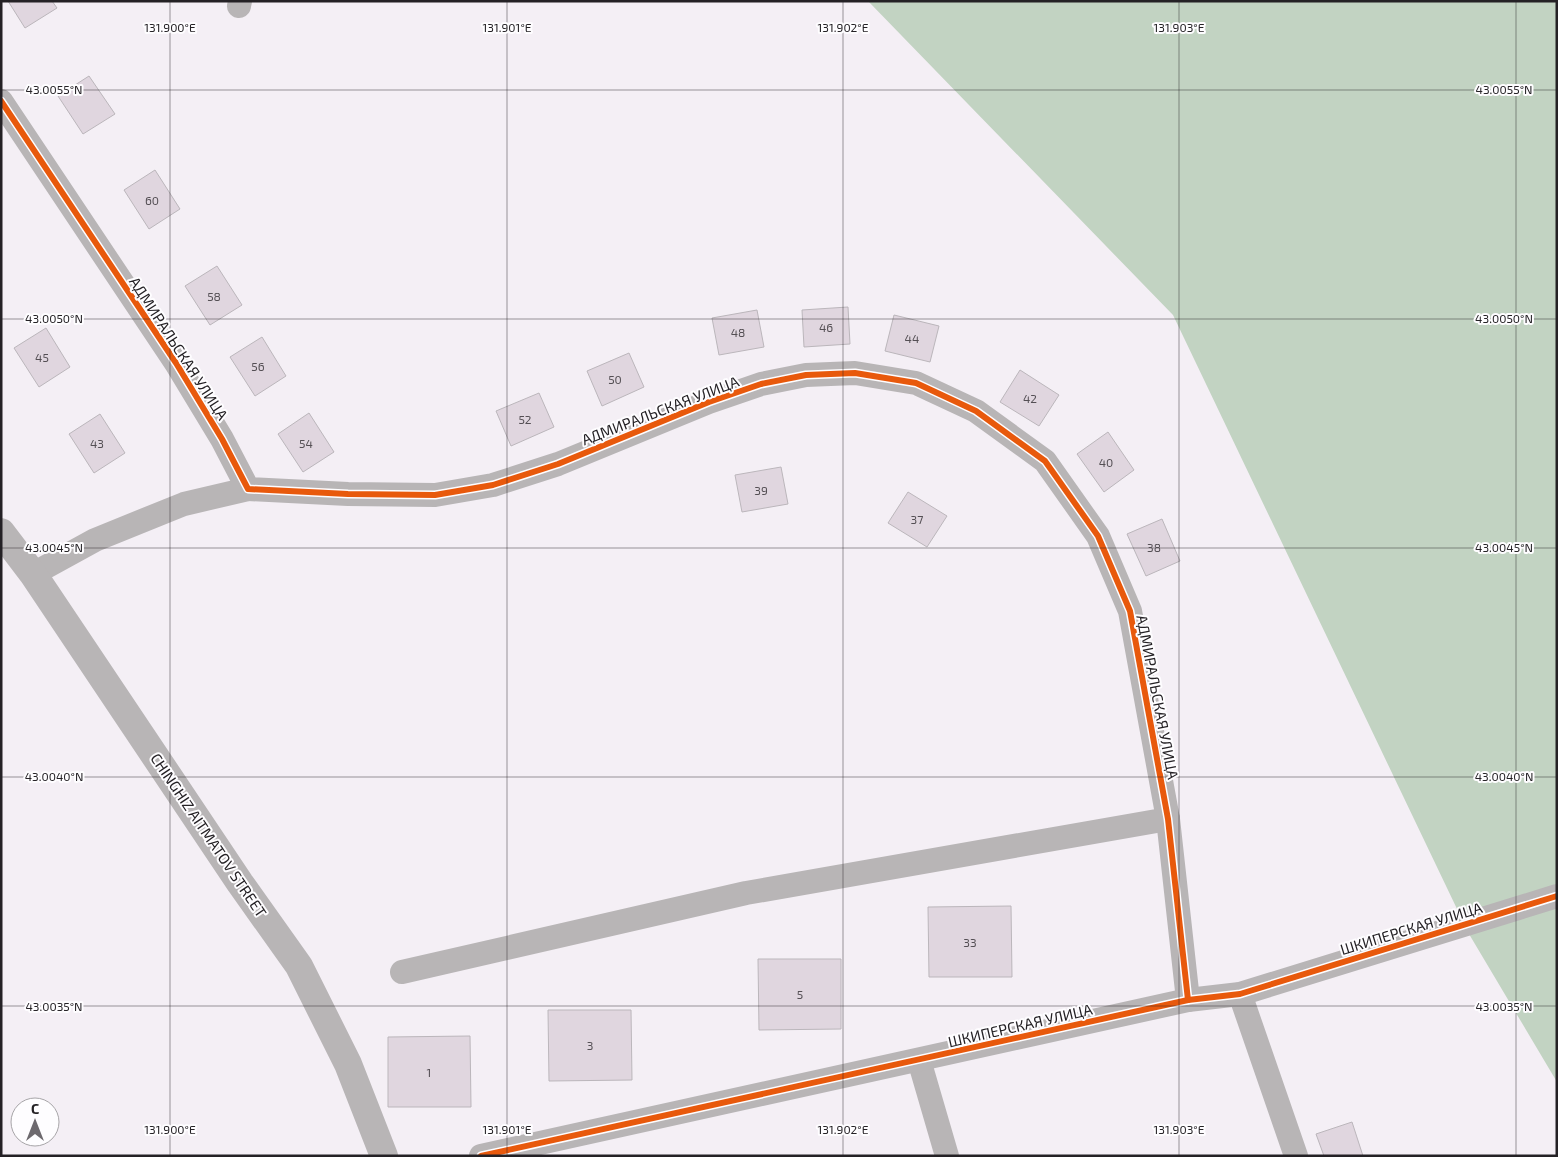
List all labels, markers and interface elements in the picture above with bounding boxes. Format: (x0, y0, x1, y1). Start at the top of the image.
text: 131.900°E (144, 20, 196, 34)
text: 131.901°E (483, 20, 532, 34)
text: 131.902°E (818, 20, 869, 34)
text: 131.903°E (1154, 20, 1205, 34)
text: 43.0055°N (26, 82, 82, 96)
text: 43.0055°N (1476, 82, 1532, 96)
house number: 60 (145, 193, 159, 207)
street label: АДМИРАЛЬСКАЯ УЛИЦА (126, 273, 232, 424)
house number: 58 (207, 289, 221, 303)
text: 43.0050°N (25, 311, 83, 325)
text: 43.0050°N (1475, 311, 1533, 325)
house number: 46 (819, 320, 833, 334)
house number: 48 (731, 325, 745, 339)
house number: 44 (905, 331, 919, 345)
house number: 45 (35, 350, 49, 364)
house number: 56 (251, 359, 265, 373)
street label: АДМИРАЛЬСКАЯ УЛИЦА (579, 371, 742, 448)
house number: 50 (608, 372, 622, 386)
house number: 42 (1023, 391, 1037, 405)
house number: 52 (518, 412, 532, 426)
house number: 43 (90, 436, 104, 450)
house number: 54 (299, 436, 313, 450)
house number: 40 (1099, 455, 1113, 469)
house number: 39 (754, 483, 768, 497)
house number: 37 (911, 512, 923, 526)
text: 43.0045°N (25, 540, 83, 554)
house number: 38 (1147, 540, 1161, 554)
text: 43.0045°N (1475, 540, 1533, 554)
street label: АДМИРАЛЬСКАЯ УЛИЦА (1133, 613, 1183, 781)
street label: CHINGHIZ AITMATOV STREET (147, 750, 271, 921)
text: 43.0040°N (25, 769, 83, 783)
text: 43.0040°N (1475, 769, 1533, 783)
street label: ШКИПЕРСКАЯ УЛИЦА (1338, 898, 1485, 958)
house number: 33 (963, 935, 977, 949)
house number: 5 (797, 987, 803, 1001)
text: 43.0035°N (25, 999, 83, 1013)
street label: ШКИПЕРСКАЯ УЛИЦА (946, 999, 1095, 1050)
text: 43.0035°N (1475, 999, 1533, 1013)
house number: 3 (587, 1038, 593, 1052)
house number: 1 (427, 1065, 431, 1079)
north arrow (10, 1097, 60, 1147)
text: С (31, 1100, 39, 1117)
text: 131.900°E (144, 1122, 196, 1136)
text: 131.901°E (483, 1122, 532, 1136)
text: 131.902°E (818, 1122, 869, 1136)
text: 131.903°E (1154, 1122, 1205, 1136)

